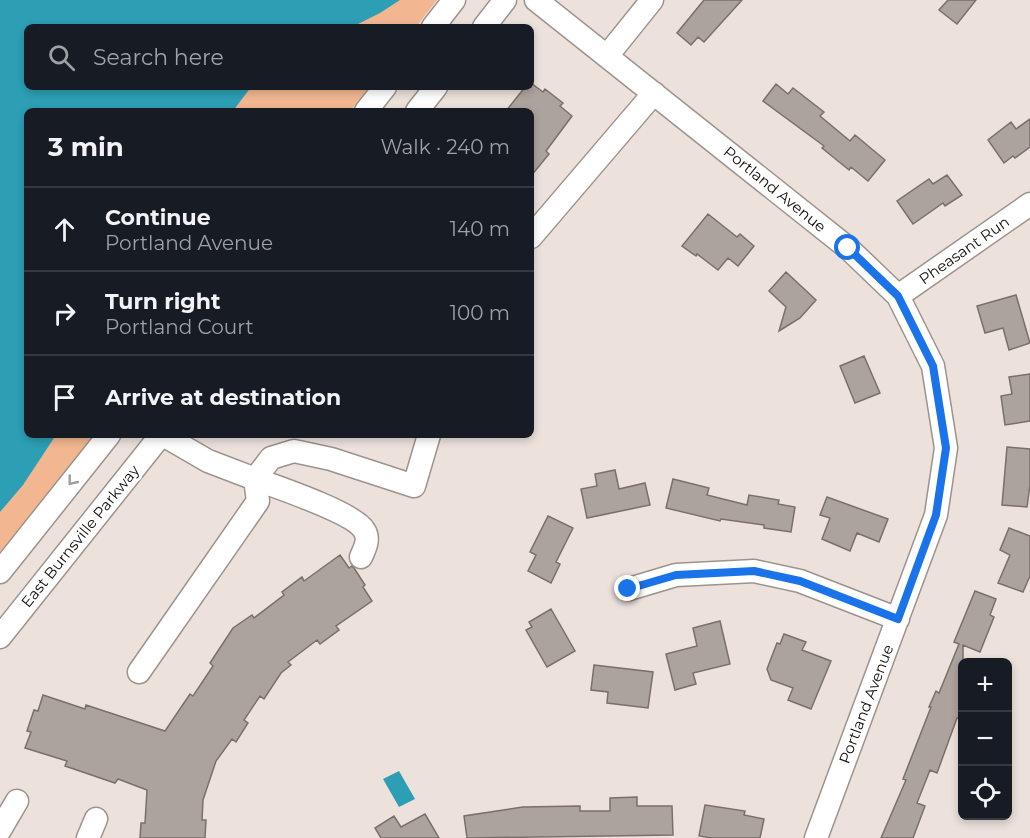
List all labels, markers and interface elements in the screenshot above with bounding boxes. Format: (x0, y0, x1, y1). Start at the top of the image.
search box (24, 24, 534, 90)
icon: search (45, 41, 78, 74)
text: Search here (93, 44, 224, 71)
text: 3 min (48, 131, 124, 163)
text: Walk · 240 m (380, 135, 510, 159)
street label: Portland Avenue (720, 142, 830, 236)
text: Continue (105, 204, 211, 231)
street label: Pheasant Run (915, 212, 1013, 288)
icon: ahead (48, 213, 81, 246)
text: 140 m (450, 217, 510, 241)
text: Portland Avenue (105, 231, 273, 255)
route start (834, 234, 860, 260)
text: Turn right (105, 288, 220, 315)
icon: right (48, 297, 81, 330)
text: 100 m (450, 301, 510, 325)
text: Portland Court (105, 315, 254, 339)
icon: arrive (48, 381, 81, 414)
text: Arrive at destination (105, 384, 341, 411)
street label: East Burnsville Parkway (17, 460, 144, 611)
one-way arrow (69, 474, 80, 485)
route end (614, 575, 640, 601)
street label: Portland Avenue (835, 642, 897, 766)
map controls (958, 658, 1012, 820)
button: + (958, 658, 1012, 712)
button: − (958, 712, 1012, 766)
button: locate (958, 766, 1012, 820)

